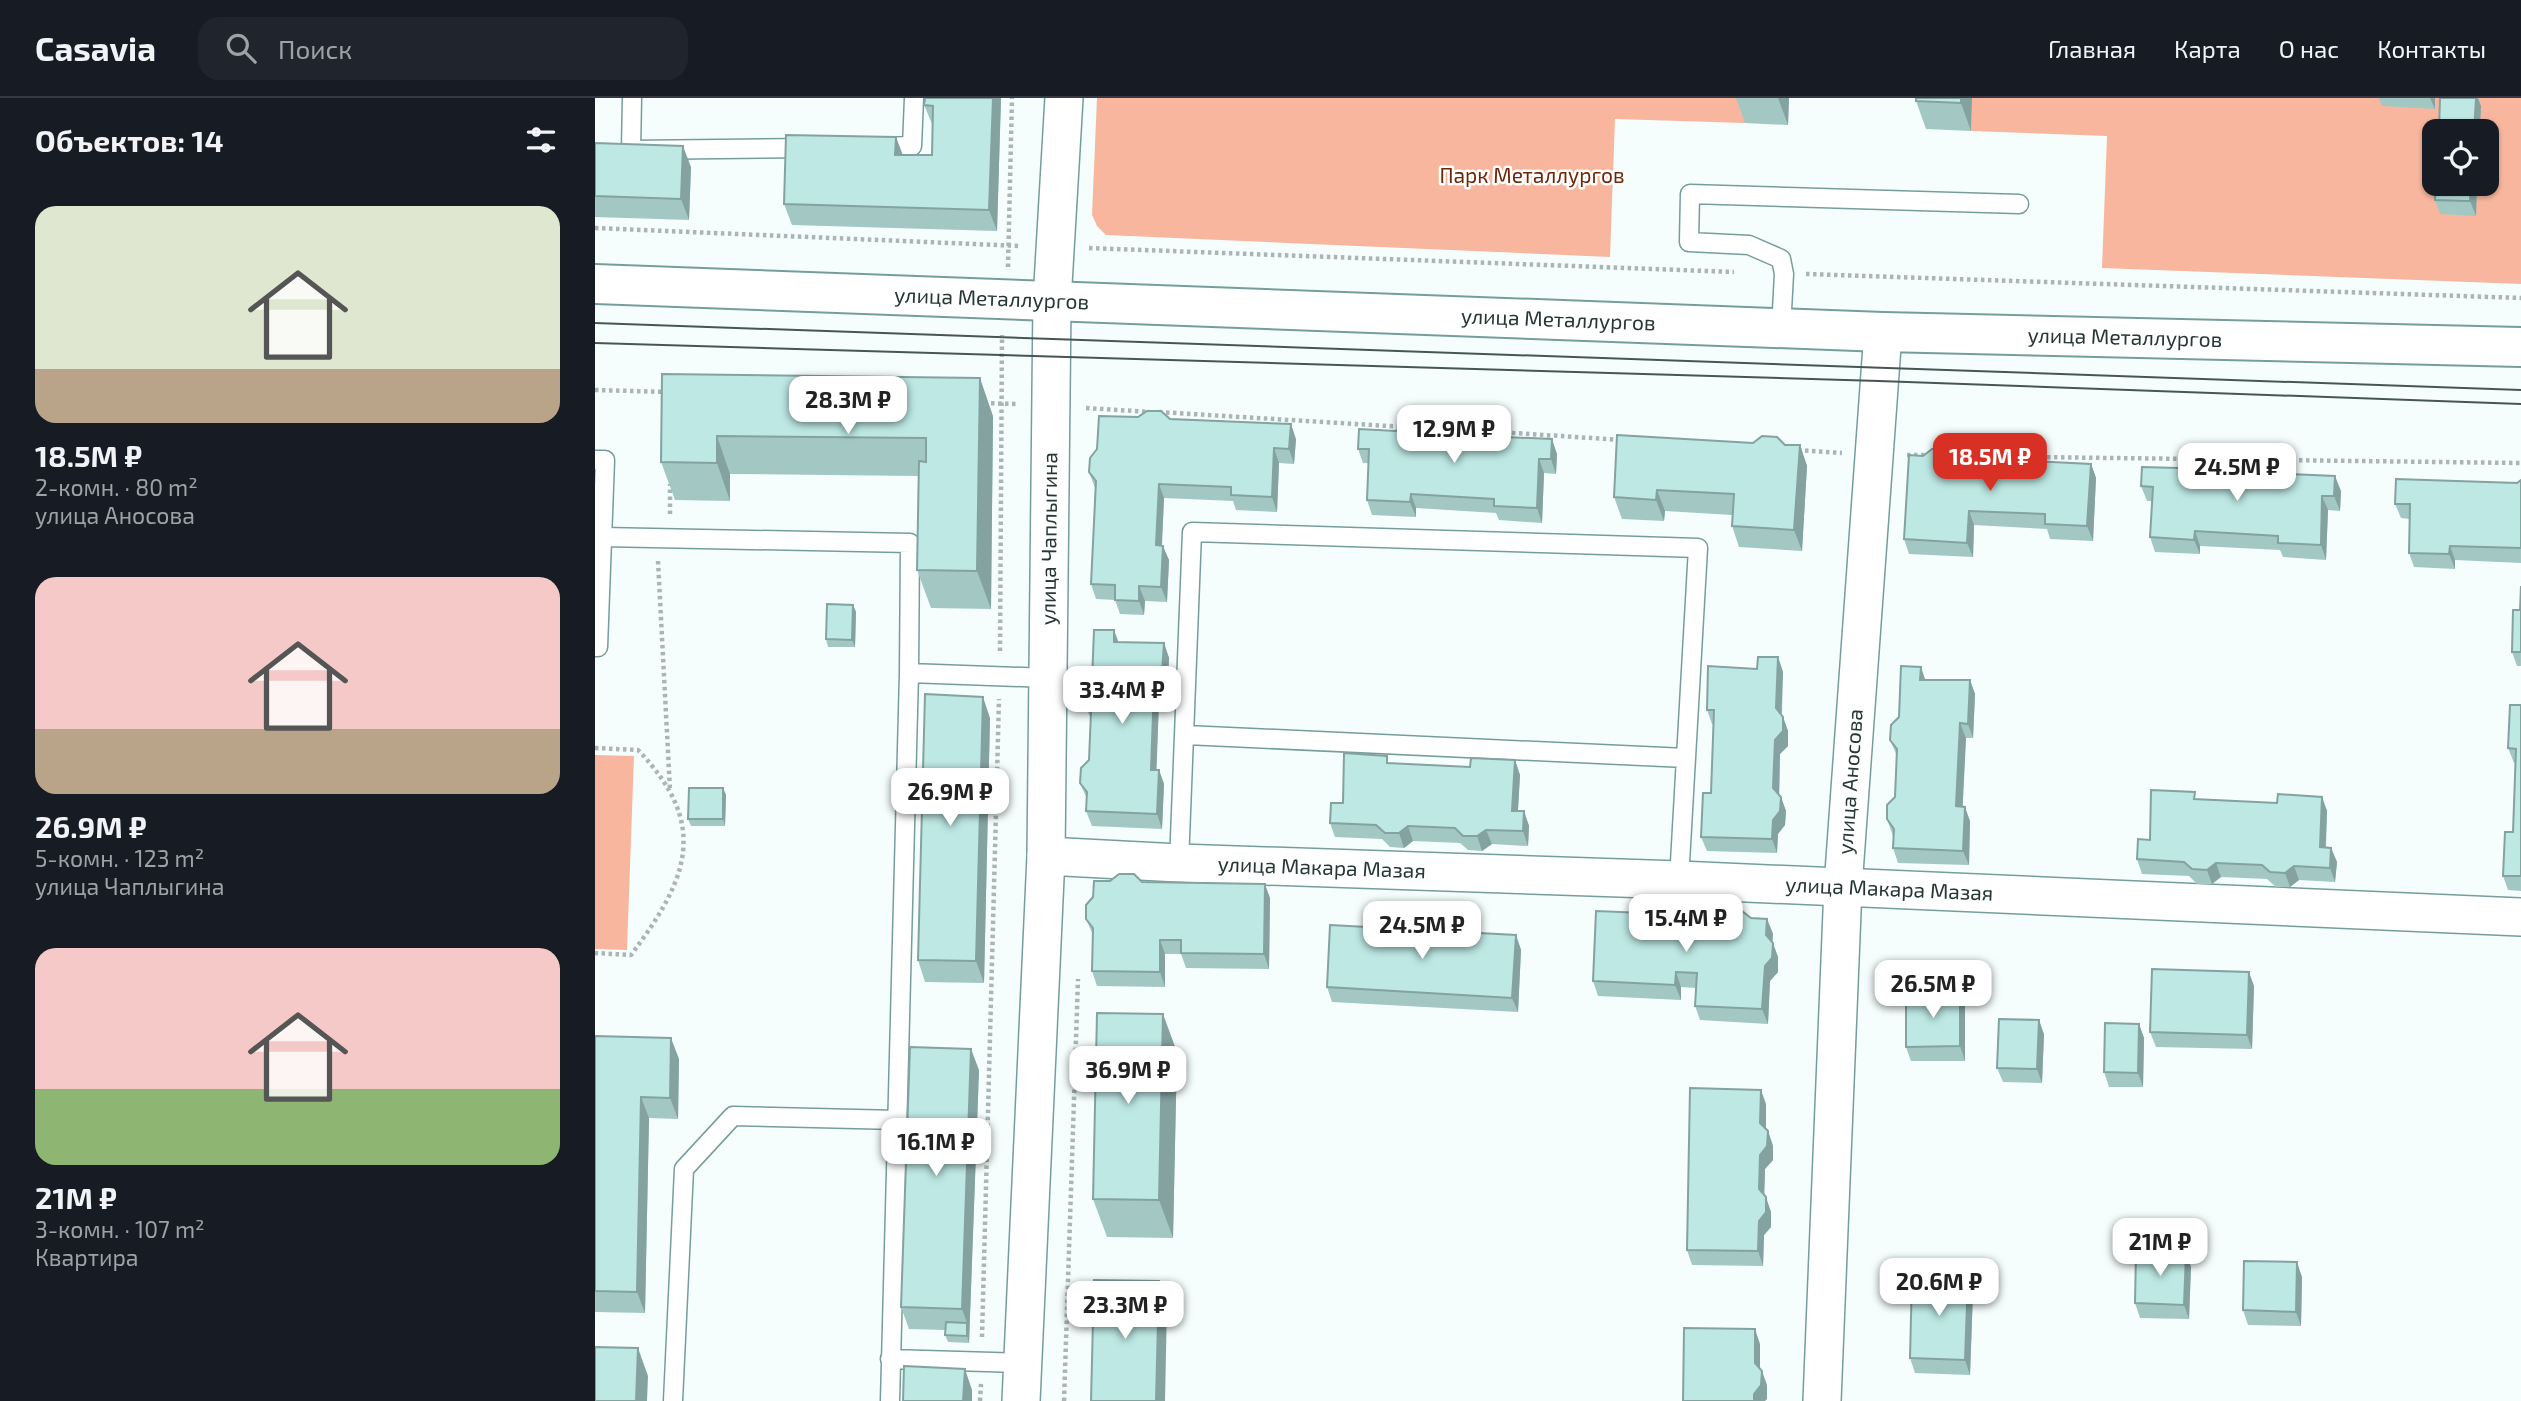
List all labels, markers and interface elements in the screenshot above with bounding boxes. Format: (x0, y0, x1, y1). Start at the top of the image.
search box (198, 17, 688, 80)
text: Casavia (35, 28, 156, 68)
icon: search (222, 29, 260, 67)
text: Поиск (278, 33, 352, 64)
text: Главная (2048, 34, 2136, 63)
text: Карта (2174, 34, 2241, 63)
text: О нас (2279, 34, 2339, 63)
text: Контакты (2377, 34, 2486, 63)
map controls (2422, 119, 2499, 196)
button: locate (2422, 119, 2499, 196)
icon: filters (522, 121, 560, 159)
text: Объектов: 14 (35, 122, 224, 158)
park label: Парк Металлургов (1439, 162, 1625, 188)
icon: home (235, 252, 361, 378)
street label: улица Металлургов (894, 281, 1090, 313)
street label: улица Металлургов (1461, 302, 1656, 335)
street label: улица Металлургов (2027, 321, 2223, 351)
pin: 28.3M ₽ (783, 376, 913, 436)
text: 28.3M ₽ (805, 385, 891, 413)
pin: 12.9M ₽ (1389, 406, 1519, 465)
text: 12.9M ₽ (1413, 414, 1495, 442)
pin: 18.5M ₽ (1925, 434, 2055, 493)
text: 18.5M ₽ (35, 437, 142, 473)
text: 18.5M ₽ (1949, 442, 2031, 470)
pin: 24.5M ₽ (2172, 444, 2302, 503)
street label: улица Чаплыгина (1034, 452, 1061, 625)
text: 24.5M ₽ (2194, 452, 2280, 480)
text: 2-комн. · 80 m² (35, 473, 198, 501)
text: улица Аносова (35, 501, 195, 529)
icon: home (235, 623, 361, 749)
pin: 33.4M ₽ (1057, 666, 1187, 726)
text: 33.4M ₽ (1079, 675, 1165, 703)
street label: улица Аносова (1831, 708, 1867, 855)
pin: 26.9M ₽ (885, 768, 1015, 828)
text: 26.9M ₽ (907, 777, 993, 805)
text: 26.9M ₽ (35, 808, 147, 844)
text: 5-комн. · 123 m² (35, 844, 204, 872)
street label: улица Макара Мазая (1217, 850, 1426, 882)
street label: улица Макара Мазая (1785, 871, 1994, 905)
text: улица Чаплыгина (35, 872, 224, 900)
pin: 15.4M ₽ (1621, 894, 1751, 954)
pin: 24.5M ₽ (1357, 902, 1487, 961)
text: 15.4M ₽ (1645, 903, 1727, 931)
text: 24.5M ₽ (1379, 910, 1465, 938)
pin: 26.5M ₽ (1868, 960, 1998, 1020)
text: 26.5M ₽ (1891, 969, 1975, 997)
icon: home (235, 994, 361, 1120)
pin: 36.9M ₽ (1063, 1046, 1193, 1106)
text: 36.9M ₽ (1085, 1055, 1171, 1083)
pin: 16.1M ₽ (871, 1118, 1001, 1178)
text: 16.1M ₽ (897, 1127, 975, 1155)
text: 21M ₽ (35, 1179, 117, 1215)
text: 3-комн. · 107 m² (35, 1215, 205, 1243)
pin: 21M ₽ (2111, 1218, 2209, 1278)
text: 21M ₽ (2129, 1227, 2191, 1255)
text: Квартира (35, 1243, 139, 1271)
pin: 20.6M ₽ (1874, 1258, 2004, 1318)
text: 20.6M ₽ (1896, 1267, 1982, 1295)
pin: 23.3M ₽ (1060, 1282, 1190, 1341)
text: 23.3M ₽ (1083, 1290, 1167, 1318)

